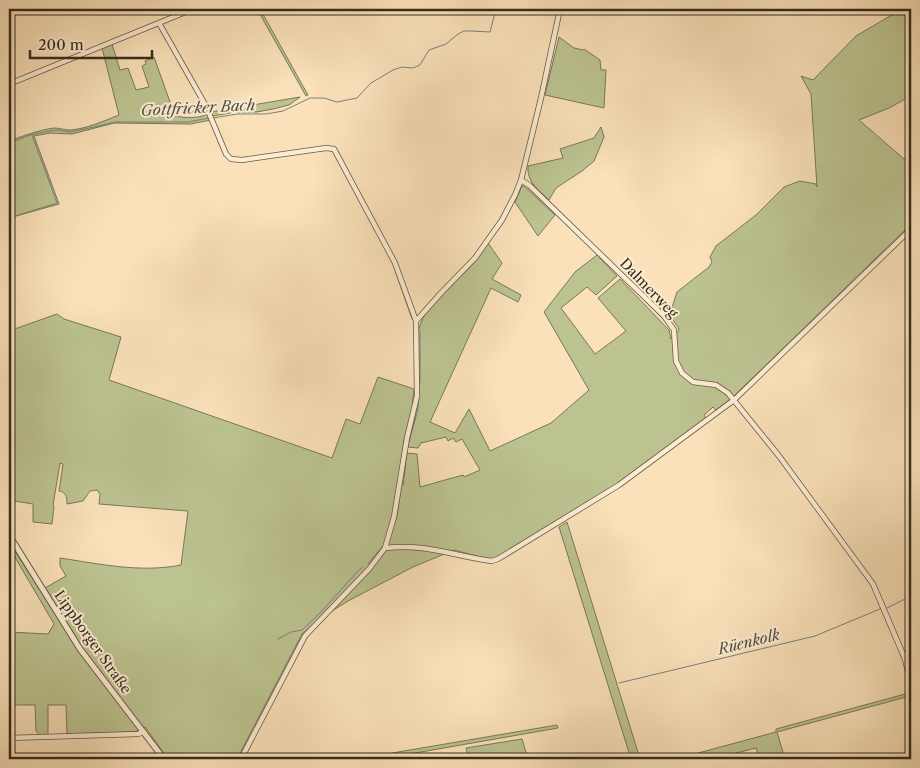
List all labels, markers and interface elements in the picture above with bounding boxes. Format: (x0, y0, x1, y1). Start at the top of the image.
scale bar (30, 28, 152, 60)
text: 200 m (38, 35, 84, 54)
water label: Gottfricker Bach (140, 95, 256, 120)
street label: Dalmerweg (616, 254, 682, 322)
street label: Lippborger Straße (51, 587, 136, 697)
water label: Rüenkolk (715, 625, 782, 659)

